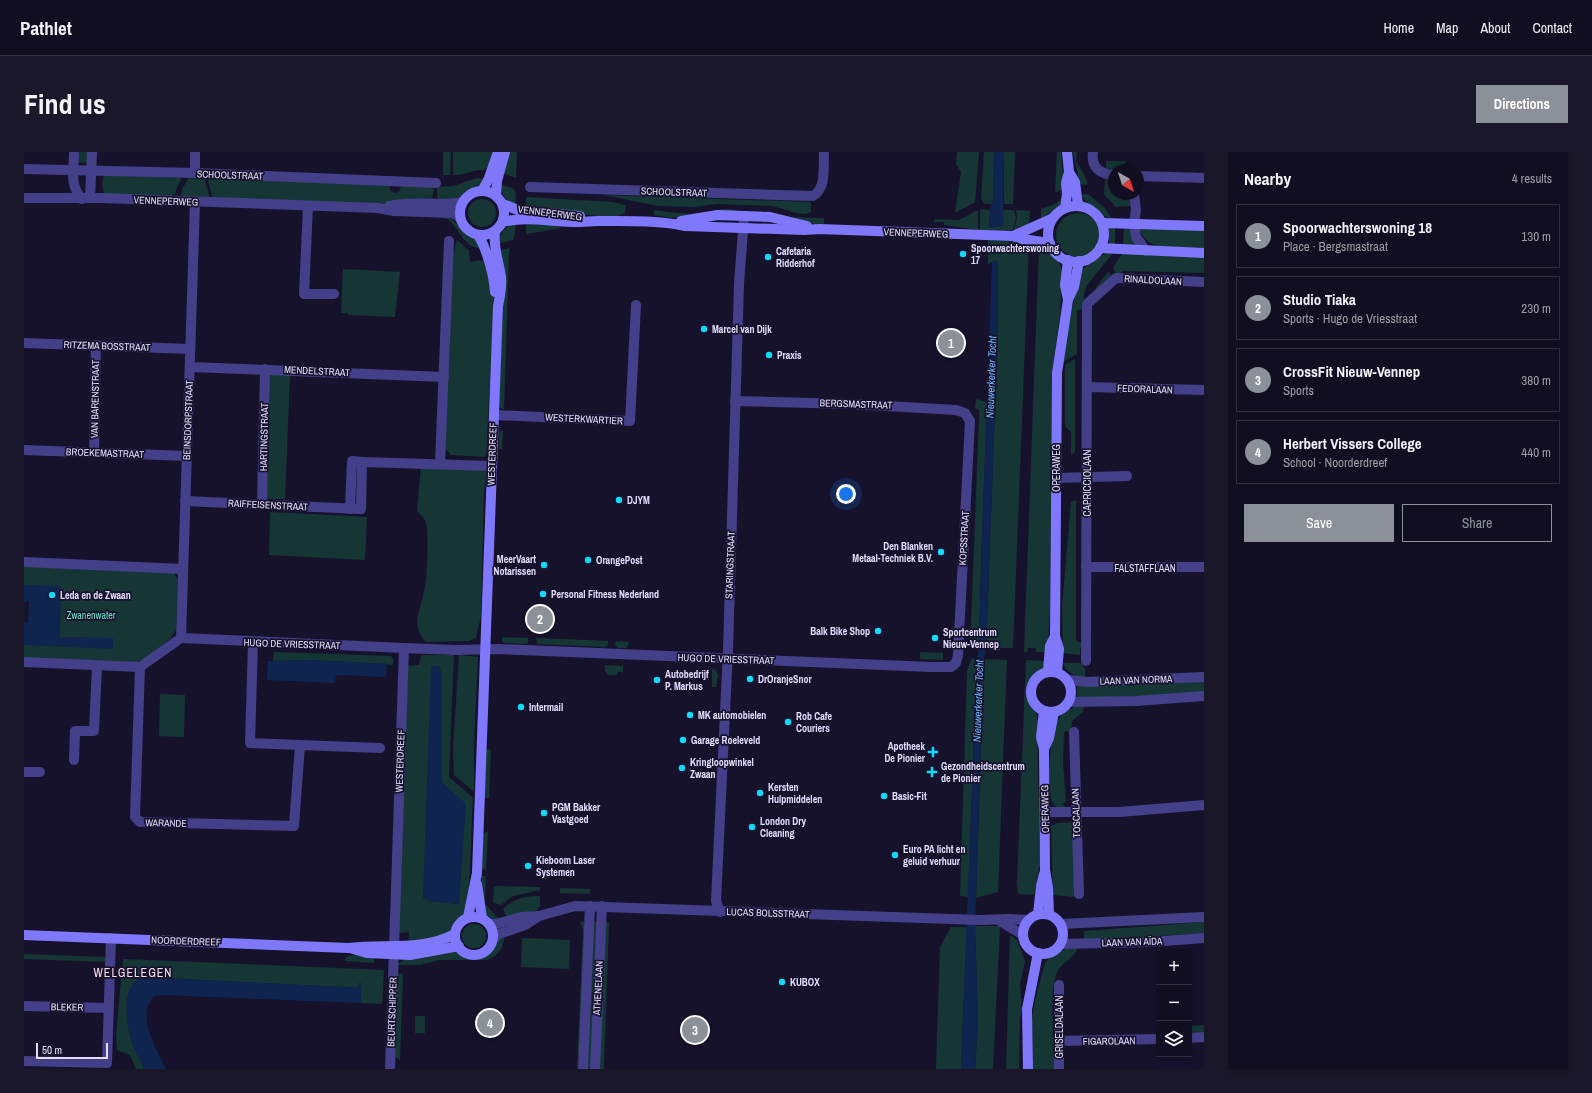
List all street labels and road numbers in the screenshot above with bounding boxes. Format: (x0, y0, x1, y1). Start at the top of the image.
street label: SCHOOLSTRAAT (197, 167, 263, 183)
street label: SCHOOLSTRAAT (641, 184, 707, 200)
street label: VENNEPERWEG (134, 193, 198, 209)
street label: VENNEPERWEG (517, 203, 583, 223)
street label: VENNEPERWEG (884, 225, 948, 241)
street label: RINALDOLAAN (1124, 272, 1182, 288)
street label: RITZEMA BOSSTRAAT (63, 338, 151, 354)
street label: VAN BARENSTRAAT (88, 360, 102, 438)
street label: MENDELSTRAAT (284, 363, 350, 379)
street label: BEINSDORPSTRAAT (180, 380, 196, 460)
street label: FEDORALAAN (1117, 382, 1173, 396)
street label: BERGSMASTRAAT (819, 396, 893, 412)
street label: HARTINGSTRAAT (257, 403, 271, 471)
street label: WESTERKWARTIER (545, 410, 623, 428)
street label: WESTERDREEF (484, 422, 500, 486)
street label: OPERAWEG (1050, 444, 1063, 492)
street label: BROEKEMASTRAAT (66, 445, 144, 461)
street label: CAPRICCIOLAAN (1081, 449, 1094, 516)
street label: RAIFFEISENSTRAAT (228, 496, 308, 514)
street label: KOPSSTRAAT (956, 510, 972, 566)
street label: STARINGSTRAAT (722, 531, 738, 599)
street label: FALSTAFFLAAN (1114, 562, 1176, 575)
street label: HUGO DE VRIESSTRAAT (243, 636, 341, 652)
street label: HUGO DE VRIESSTRAAT (677, 651, 775, 667)
street label: LAAN VAN NORMA (1099, 672, 1173, 688)
street label: WESTERDREEF (392, 729, 408, 793)
street label: OPERAWEG (1038, 785, 1052, 833)
street label: TOSCALAAN (1069, 788, 1083, 838)
street label: WARANDE (145, 816, 187, 830)
street label: LUCAS BOLSSTRAAT (726, 905, 810, 921)
street label: NOORDERDREEF (151, 933, 221, 949)
street label: LAAN VAN AÏDA (1101, 934, 1163, 950)
street label: ATHENELAAN (590, 961, 606, 1016)
street label: BEURTSCHIPPER (384, 977, 400, 1047)
street label: GRISELDALAAN (1053, 995, 1066, 1058)
street label: BLEKER (51, 1000, 83, 1014)
street label: FIGAROLAAN (1082, 1034, 1136, 1048)

